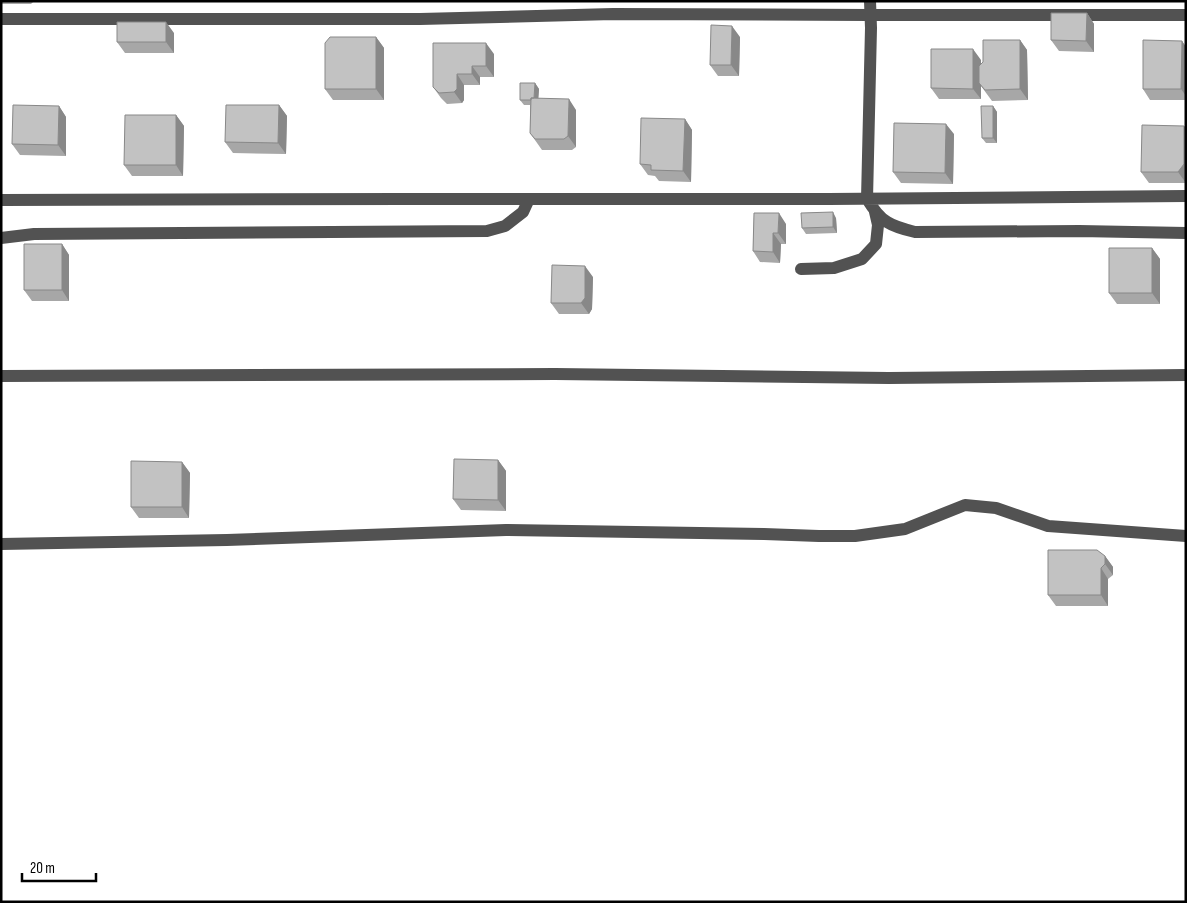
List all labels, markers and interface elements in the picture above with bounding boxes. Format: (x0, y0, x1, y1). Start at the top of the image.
scale bar (22, 850, 96, 882)
text: 20 m (30, 859, 55, 878)

